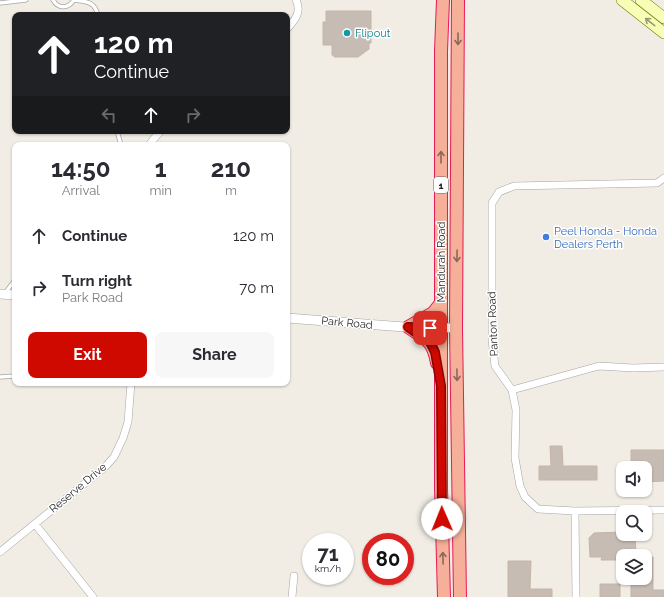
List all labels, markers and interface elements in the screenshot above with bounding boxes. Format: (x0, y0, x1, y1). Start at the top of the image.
one-way arrow (645, 18, 656, 26)
text: 120 m (94, 27, 174, 60)
place label: Flipout (355, 27, 391, 40)
icon: ahead (28, 28, 80, 80)
marker: Flipout (342, 28, 352, 38)
one-way arrow (454, 32, 462, 45)
text: Continue (94, 61, 169, 82)
icon: left (98, 104, 120, 126)
icon: ahead (140, 104, 162, 126)
icon: right (182, 104, 204, 126)
one-way arrow (437, 151, 445, 164)
text: 14:50 (51, 154, 111, 183)
text: 1 (155, 154, 167, 183)
text: 210 (211, 154, 251, 183)
road number: 1 (434, 177, 448, 193)
text: Arrival (62, 183, 100, 198)
text: min (150, 183, 172, 198)
text: m (225, 183, 237, 198)
street label: Mandurah Road (435, 221, 448, 302)
icon: ahead (28, 225, 50, 247)
place label: Peel Honda - Honda Dealers Perth (554, 225, 657, 251)
text: Continue (62, 227, 127, 245)
text: 120 m (233, 227, 274, 245)
marker: Peel Honda - Honda Dealers Perth (541, 232, 551, 242)
one-way arrow (453, 249, 461, 262)
text: Turn right (62, 272, 132, 290)
icon: right (28, 277, 50, 299)
text: 70 m (239, 279, 274, 297)
text: Park Road (62, 290, 123, 305)
street label: Panton Road (485, 291, 501, 357)
pin (413, 311, 447, 345)
street label: Park Road (321, 314, 373, 332)
icon: arrive (419, 317, 441, 339)
button: Exit (28, 332, 147, 378)
button: Share (155, 332, 274, 378)
one-way arrow (453, 368, 461, 381)
street label: Reserve Drive (47, 460, 110, 516)
map controls (616, 461, 652, 585)
button: sound (616, 461, 652, 497)
position arrow (421, 498, 463, 540)
button: search (616, 505, 652, 541)
speed limit sign: 80 (362, 533, 414, 585)
text: 71 (317, 542, 339, 566)
button: layers (616, 549, 652, 585)
one-way arrow (439, 552, 447, 565)
text: km/h (315, 563, 341, 574)

